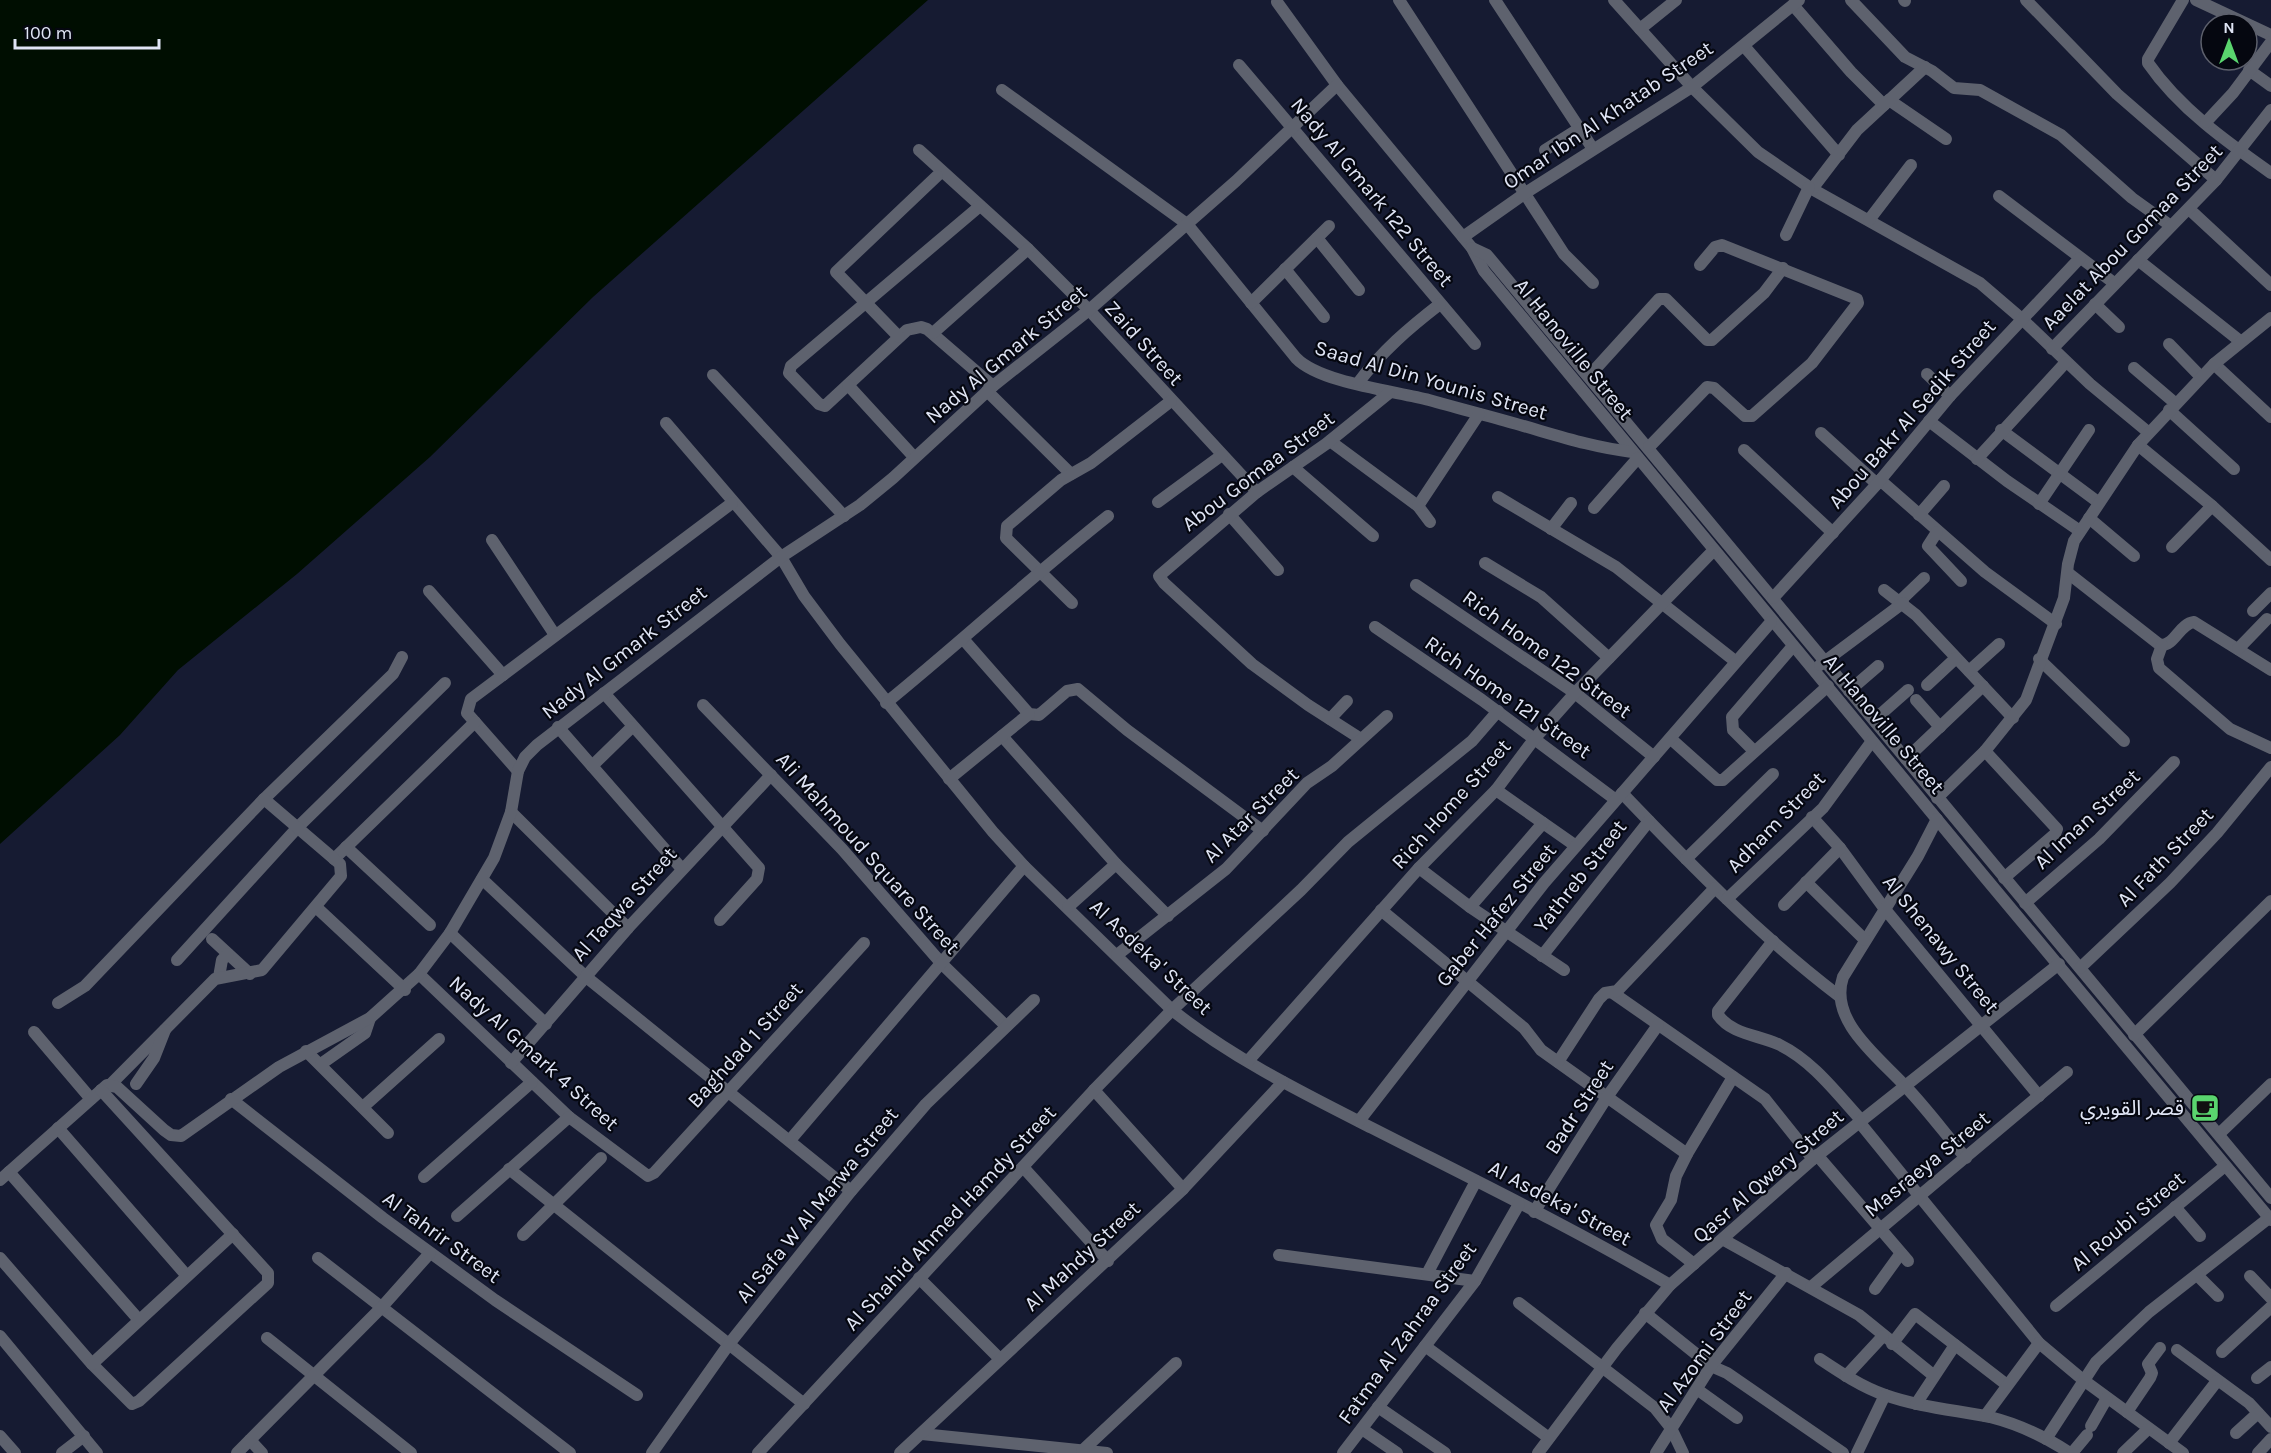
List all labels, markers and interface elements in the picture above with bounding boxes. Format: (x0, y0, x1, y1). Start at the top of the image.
scale bar (15, 12, 159, 50)
north arrow (2199, 12, 2259, 72)
text: N (2223, 18, 2235, 37)
text: 100 m (24, 22, 72, 44)
street label: Omar Ibn Al Khatab Street (1499, 36, 1718, 194)
street label: Nady Al Gmark 122 Street (1286, 93, 1458, 291)
street label: Aaelat Abou Gomaa Street (2037, 139, 2227, 335)
street label: Al Hanoville Street (1510, 274, 1638, 425)
street label: Nady Al Gmark Street (921, 280, 1091, 428)
street label: Zaid Street (1100, 296, 1188, 390)
street label: Abou Bakr Al Sedik Street (1823, 315, 2001, 513)
street label: Saad Al Din Younis Street (1312, 335, 1550, 425)
street label: Abou Gomaa Street (1177, 406, 1339, 536)
street label: Nady Al Gmark Street (537, 580, 711, 724)
street label: Rich Home 122 Street (1458, 585, 1636, 723)
street label: Rich Home 121 Street (1420, 631, 1596, 763)
street label: Al Hanoville Street (1819, 649, 1949, 799)
street label: Rich Home Street (1386, 734, 1516, 874)
street label: Ali Mahmoud Square Street (771, 747, 965, 959)
street label: Al Atar Street (1198, 762, 1304, 868)
street label: Al Iman Street (2029, 764, 2145, 874)
street label: Adham Street (1722, 766, 1830, 877)
street label: Al Fath Street (2112, 802, 2218, 911)
street label: Yathreb Street (1529, 815, 1631, 937)
street label: Gaber Hafez Street (1431, 839, 1561, 991)
street label: Al Taqwa Street (567, 842, 681, 966)
street label: Al Shenawy Street (1878, 870, 2004, 1018)
street label: Al Asdeka' Street (1085, 894, 1217, 1020)
street label: Nady Al Gmark 4 Street (444, 971, 624, 1135)
street label: Baghdad 1 Street (682, 977, 808, 1113)
street label: Badr Street (1540, 1055, 1618, 1159)
cafe icon: قصر القويري (2189, 1092, 2221, 1124)
place label: قصر القويري (2080, 1096, 2184, 1124)
street label: Al Shahid Ahmed Hamdy Street (839, 1100, 1061, 1335)
street label: Al Safa W Al Marwa Street (731, 1103, 903, 1307)
street label: Qasr Al Qwery Street (1688, 1104, 1848, 1248)
street label: Masraeya Street (1859, 1106, 1995, 1222)
street label: Al Asdeka' Street (1485, 1155, 1636, 1251)
street label: Al Roubi Street (2066, 1166, 2190, 1276)
street label: Al Tahrir Street (378, 1186, 506, 1288)
street label: Al Mahdy Street (1019, 1196, 1145, 1316)
street label: Fatma Al Zahraa Street (1333, 1237, 1481, 1429)
street label: Al Azomi Street (1652, 1285, 1756, 1417)

